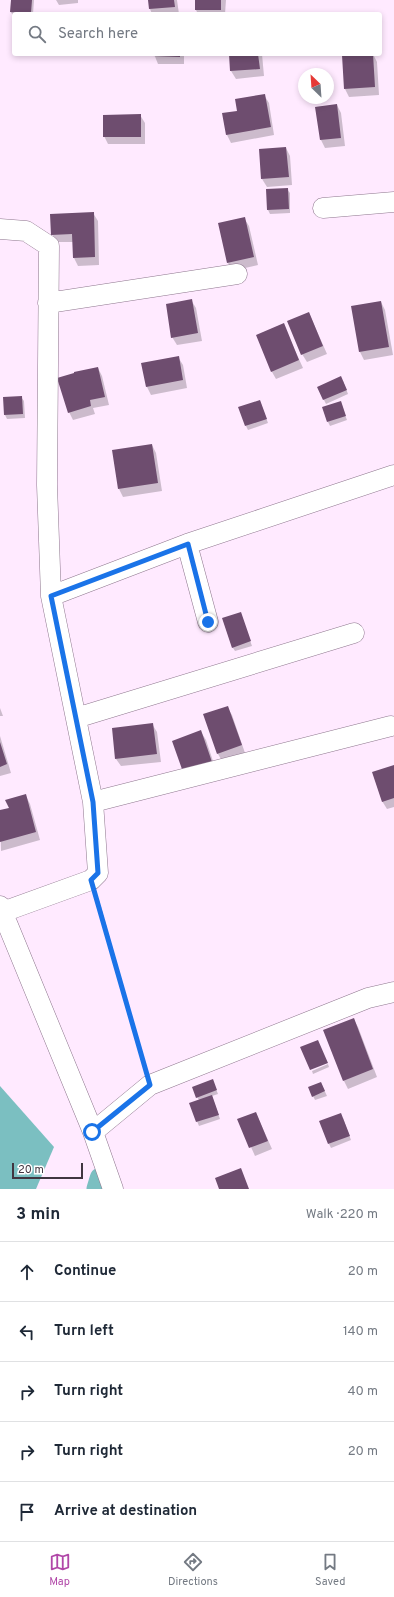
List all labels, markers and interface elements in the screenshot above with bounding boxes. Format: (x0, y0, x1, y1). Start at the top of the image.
search box (12, 12, 382, 56)
icon: search (26, 23, 48, 45)
text: Search here (58, 25, 138, 44)
north arrow (298, 68, 334, 104)
route end (199, 613, 217, 631)
route start (83, 1123, 101, 1141)
scale bar (12, 1161, 83, 1180)
text: 20 m (18, 1163, 44, 1177)
text: 3 min (16, 1204, 60, 1226)
text: Walk · 220 m (306, 1207, 378, 1223)
icon: ahead (16, 1261, 38, 1283)
text: Continue (54, 1262, 116, 1281)
text: 20 m (348, 1264, 378, 1280)
icon: left (16, 1321, 38, 1343)
text: Turn left (54, 1322, 114, 1341)
text: 140 m (343, 1324, 378, 1340)
icon: right (16, 1381, 38, 1403)
text: Turn right (54, 1382, 123, 1401)
text: 40 m (348, 1384, 378, 1400)
icon: right (16, 1441, 38, 1463)
text: Turn right (54, 1442, 123, 1461)
text: 20 m (348, 1444, 378, 1460)
icon: arrive (16, 1501, 38, 1523)
text: Arrive at destination (54, 1502, 197, 1521)
tab: Map (49, 1551, 71, 1589)
tab: Directions (168, 1551, 218, 1589)
tab: Saved (315, 1551, 345, 1589)

